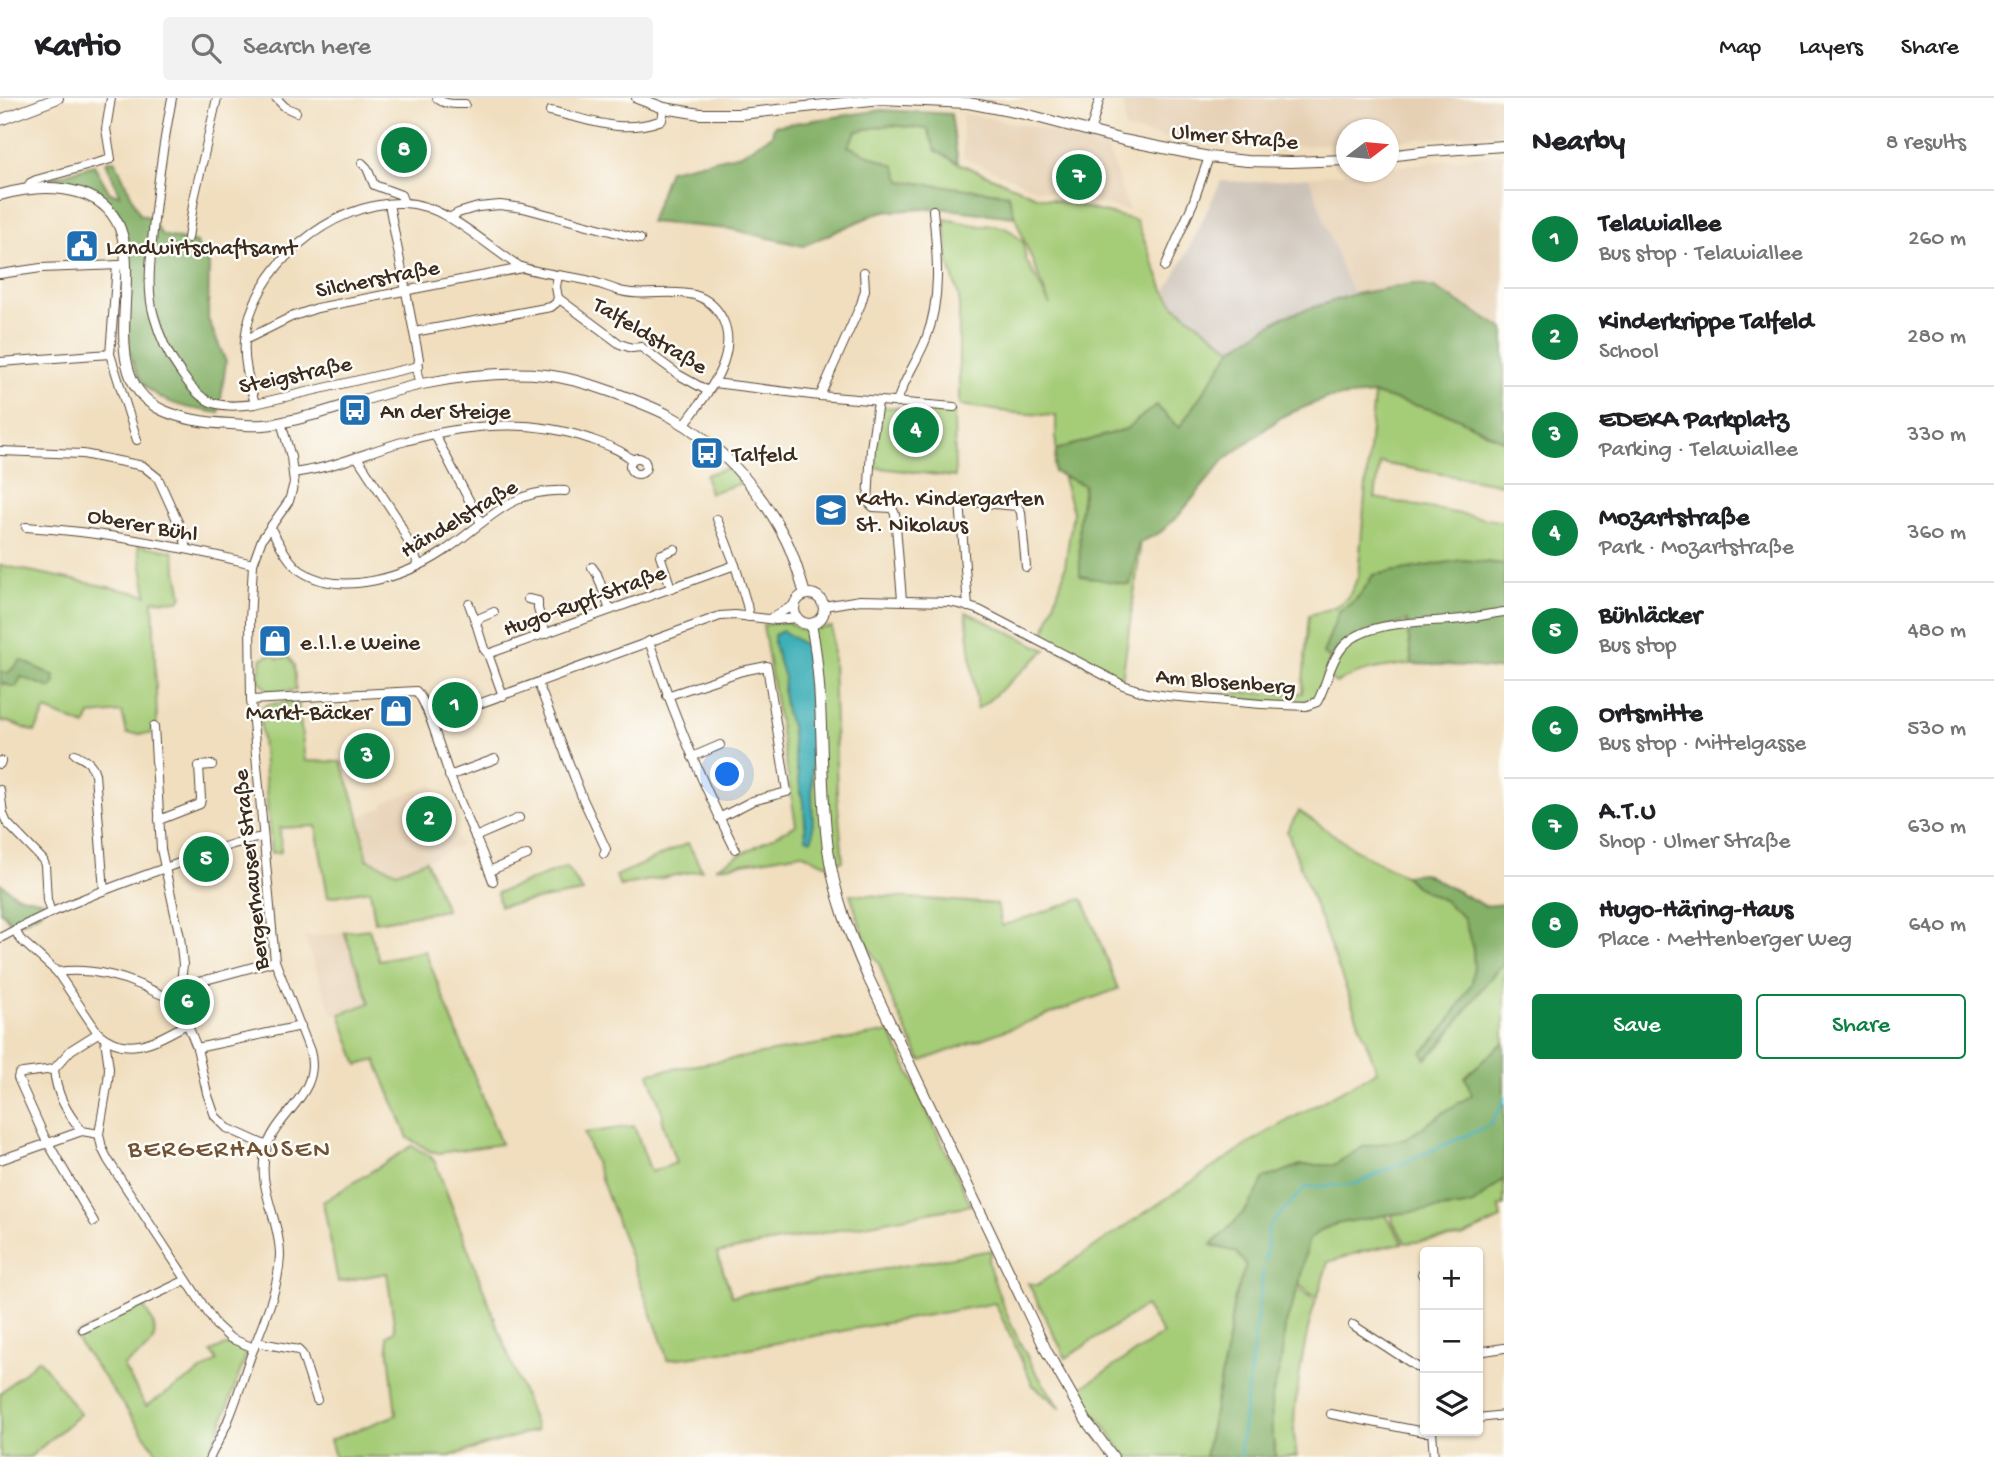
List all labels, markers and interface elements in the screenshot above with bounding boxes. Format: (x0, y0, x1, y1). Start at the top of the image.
search box (163, 17, 653, 80)
text: Kartio (35, 29, 121, 67)
icon: search (187, 29, 225, 67)
text: Search here (243, 33, 371, 64)
text: Map (1719, 34, 1761, 63)
text: Layers (1799, 34, 1863, 63)
text: Share (1901, 34, 1959, 63)
north arrow (1336, 119, 1399, 182)
street label: Ulmer Straße (1170, 120, 1300, 158)
pin: 8 (381, 124, 427, 176)
text: Nearby (1532, 126, 1625, 161)
text: 8 results (1886, 130, 1966, 157)
pin: 7 (1056, 151, 1102, 203)
text: Telawiallee (1599, 210, 1721, 241)
text: 1 (1550, 226, 1560, 253)
text: 260 m (1908, 226, 1966, 253)
public building icon: Landwirtschaftsamt (63, 227, 101, 265)
place label: Landwirtschaftsamt (106, 236, 298, 263)
text: Bus stop · Telawiallee (1599, 241, 1803, 268)
street label: Silcherstraße (313, 255, 443, 306)
street label: Talfeldstraße (585, 291, 712, 382)
text: Kinderkrippe Talfeld (1599, 308, 1813, 339)
text: 2 (1549, 324, 1561, 351)
text: 280 m (1907, 324, 1966, 351)
text: School (1599, 339, 1659, 366)
street label: Steigstraße (237, 351, 356, 402)
bus stop icon: An der Steige (336, 391, 374, 429)
place label: An der Steige (380, 400, 512, 427)
pin: 4 (893, 404, 939, 456)
text: EDEKA Parkplatz (1599, 406, 1789, 437)
text: 3 (1549, 422, 1561, 449)
text: 330 m (1907, 422, 1966, 449)
bus stop icon: Talfeld (688, 434, 726, 472)
text: Parking · Telawiallee (1599, 437, 1798, 464)
place label: Talfeld (730, 443, 798, 470)
street label: Händelstraße (396, 474, 524, 566)
place label: Kath. Kindergarten St. Nikolaus (856, 487, 1044, 540)
school or university icon: Kath. Kindergarten St. Nikolaus (812, 491, 850, 529)
street label: Oberer Bühl (85, 503, 200, 549)
text: Mozartstraße (1599, 504, 1749, 535)
text: 4 (1550, 520, 1560, 547)
text: 360 m (1908, 520, 1966, 547)
text: Park · Mozartstraße (1599, 535, 1794, 562)
street label: Hugo-Rupf-Straße (500, 560, 671, 644)
text: Bühläcker (1599, 602, 1702, 633)
text: 5 (1549, 618, 1561, 645)
text: 480 m (1908, 618, 1966, 645)
shop icon: e.l.l.e Weine (256, 622, 294, 660)
place label: e.l.l.e Weine (300, 631, 421, 658)
text: Bus stop (1599, 633, 1677, 660)
street label: Am Blosenberg (1154, 664, 1297, 703)
pin: 1 (432, 679, 478, 731)
shop icon: Markt-Bäcker (377, 692, 415, 730)
text: Ortsmitte (1599, 700, 1703, 731)
place label: Markt-Bäcker (246, 701, 374, 728)
text: 6 (1549, 716, 1561, 743)
text: 530 m (1907, 716, 1966, 743)
pin: 3 (344, 730, 390, 782)
text: Bus stop · Mittelgasse (1599, 731, 1806, 758)
your location (710, 757, 744, 791)
street label: Bergerhauser Straße (228, 767, 277, 972)
pin: 2 (406, 793, 452, 845)
text: A.T.U (1599, 798, 1656, 829)
text: 7 (1549, 814, 1561, 841)
text: 630 m (1908, 814, 1966, 841)
text: Shop · Ulmer Straße (1599, 829, 1790, 856)
pin: 5 (183, 833, 229, 885)
text: Hugo-Häring-Haus (1599, 896, 1793, 927)
text: 8 (1549, 912, 1561, 939)
text: 640 m (1909, 912, 1966, 939)
text: Place · Mettenberger Weg (1599, 927, 1852, 954)
pin: 6 (164, 976, 210, 1028)
button: Save (1532, 994, 1742, 1059)
button: Share (1756, 994, 1966, 1059)
district label: BERGERHAUSEN (127, 1136, 332, 1167)
map controls (1420, 1247, 1483, 1436)
button: + (1420, 1247, 1483, 1310)
button: − (1420, 1310, 1483, 1373)
button: layers (1420, 1373, 1483, 1436)

